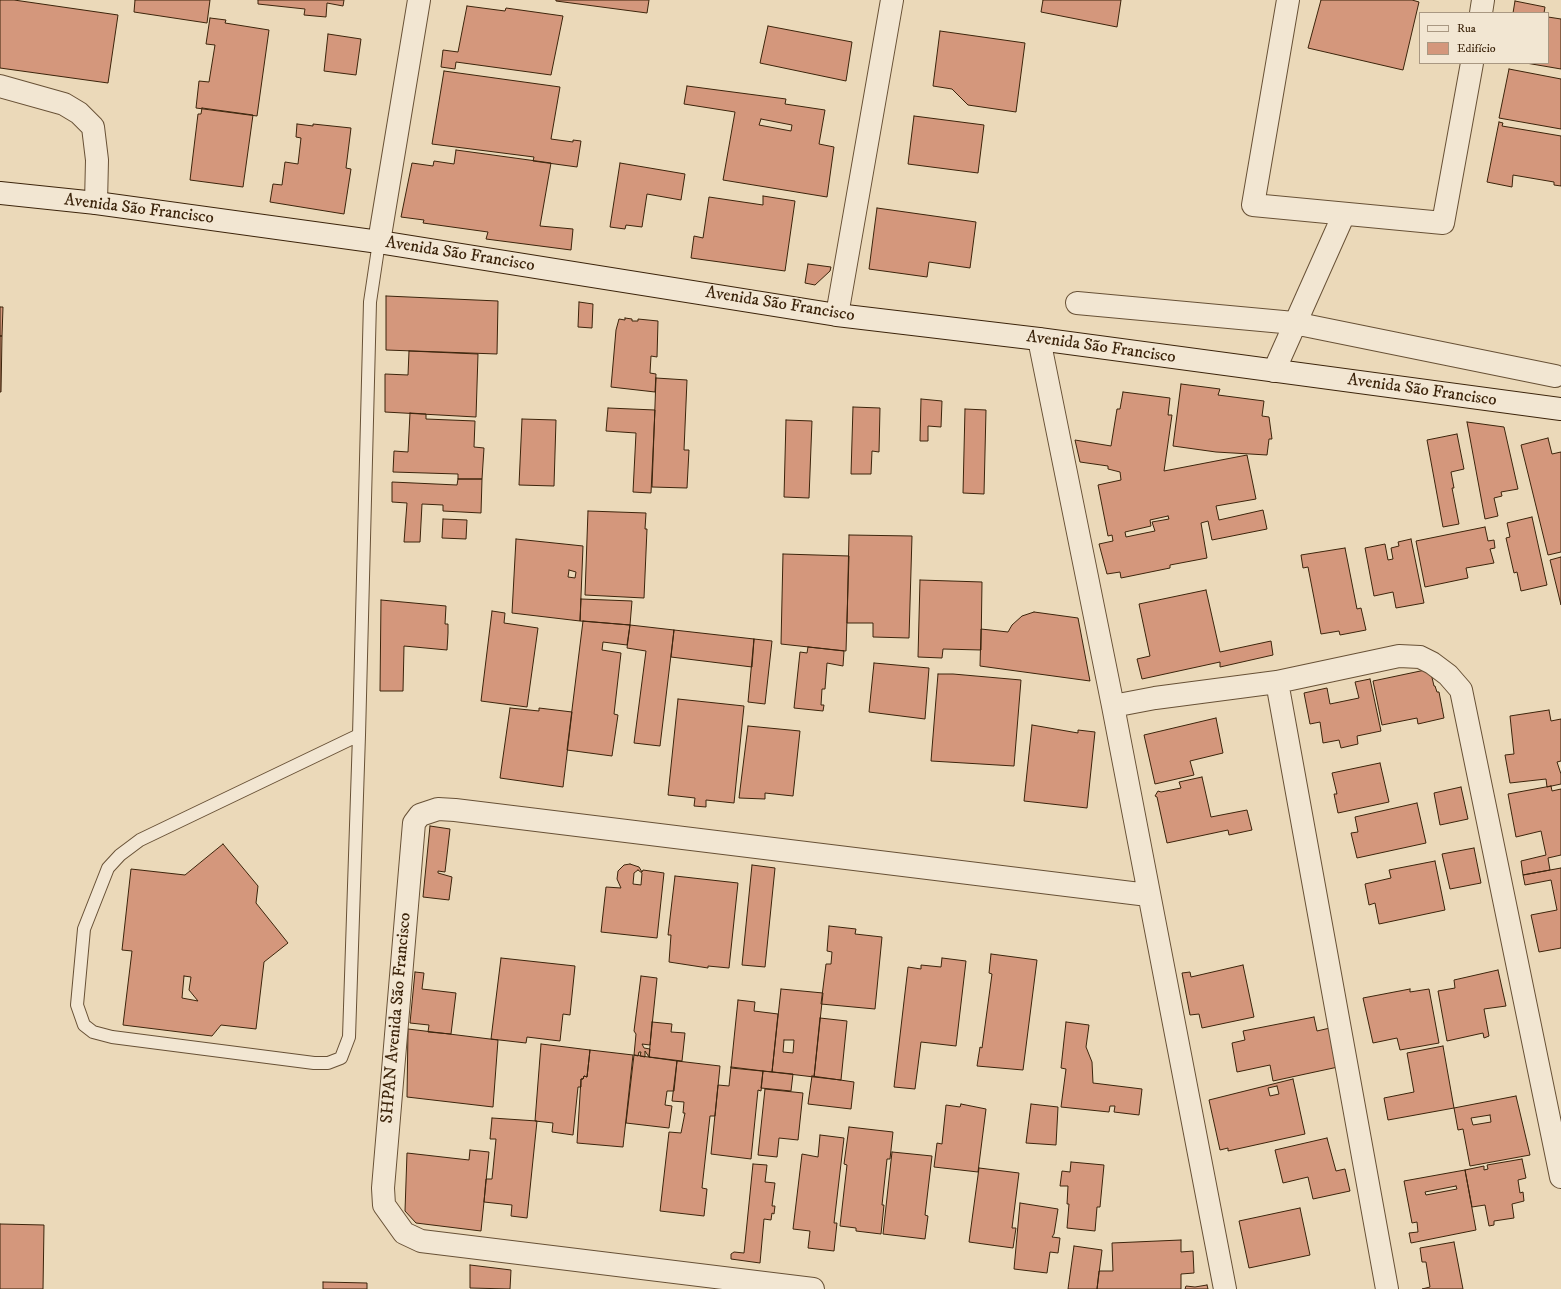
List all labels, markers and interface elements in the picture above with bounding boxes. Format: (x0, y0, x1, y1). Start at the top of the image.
legend (1419, 12, 1549, 64)
text: Rua (1457, 21, 1476, 36)
text: Edifício (1457, 41, 1496, 56)
street label: Avenida São Francisco (63, 191, 215, 229)
street label: Avenida São Francisco (384, 233, 536, 277)
street label: Avenida São Francisco (704, 283, 856, 327)
street label: Avenida São Francisco (1025, 327, 1177, 369)
street label: Avenida São Francisco (1346, 370, 1498, 412)
street label: SHPAN Avenida São Francisco (378, 912, 416, 1124)

